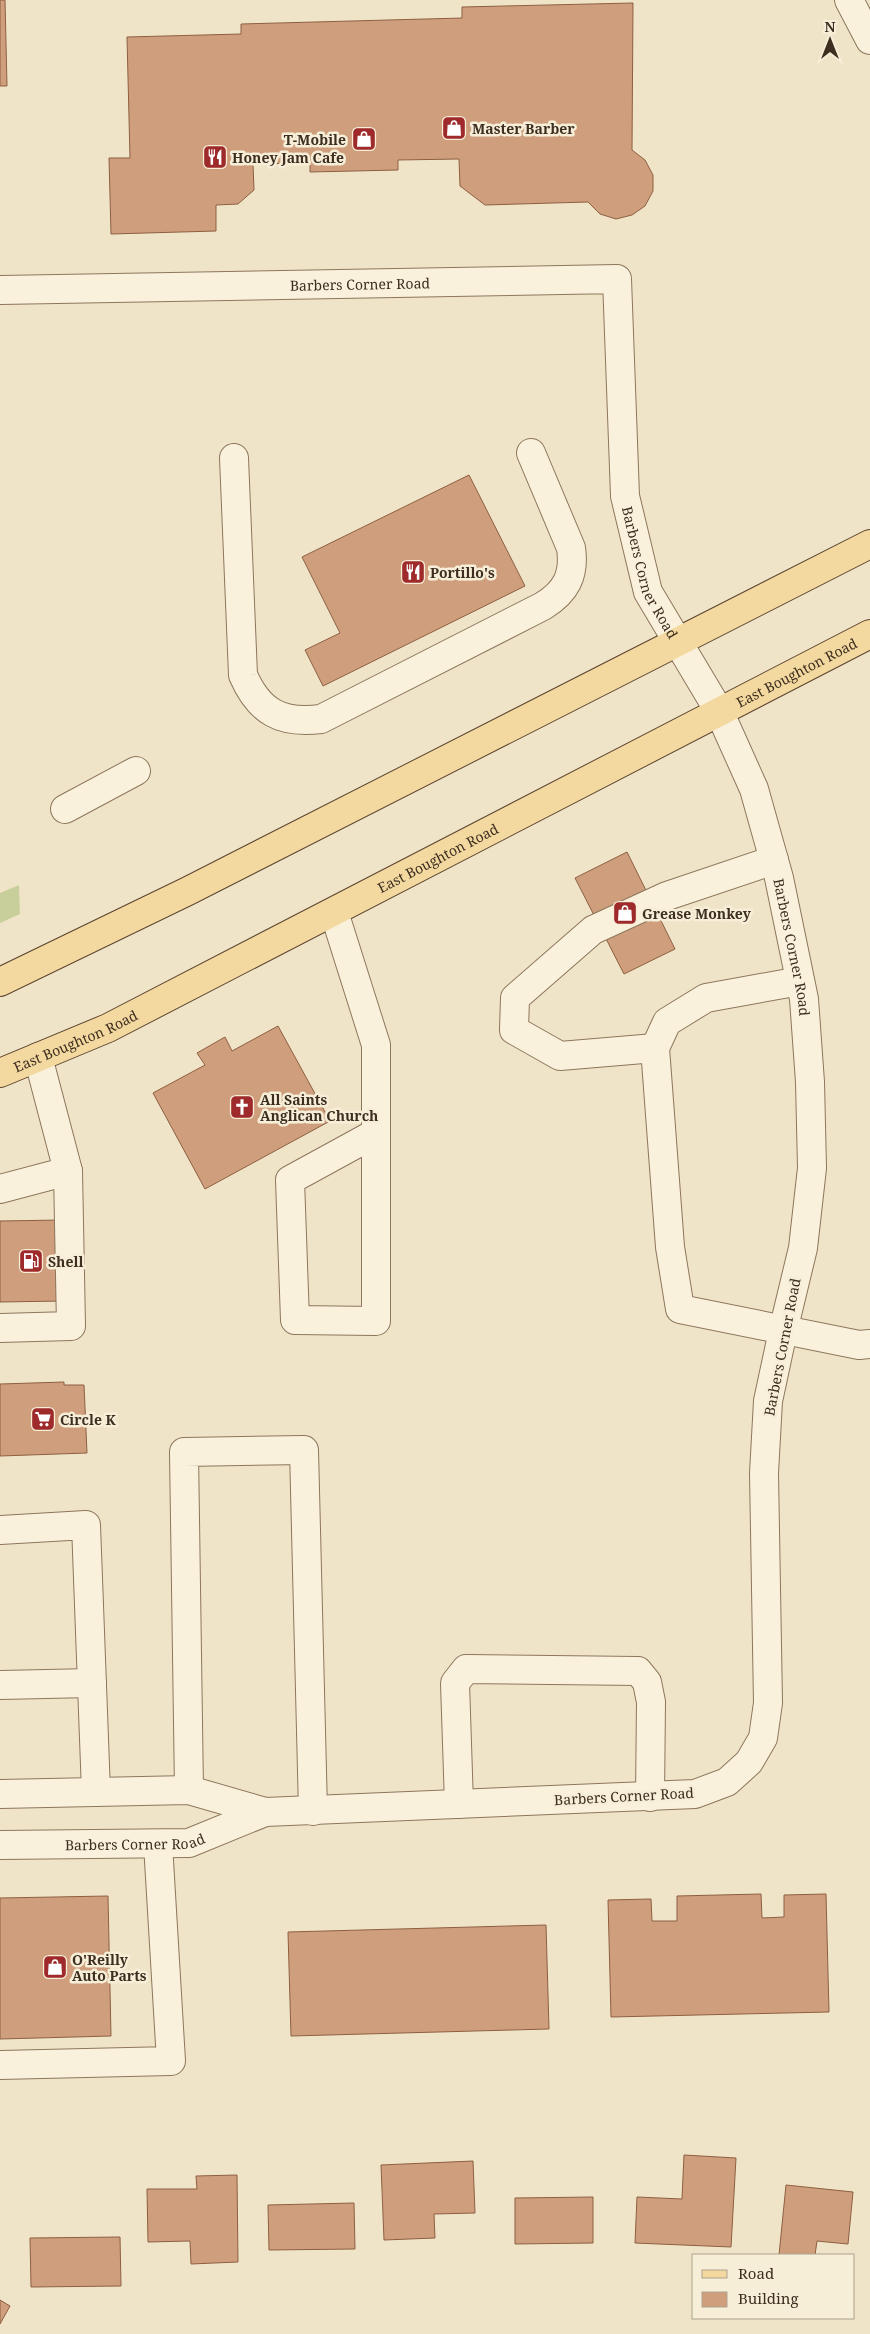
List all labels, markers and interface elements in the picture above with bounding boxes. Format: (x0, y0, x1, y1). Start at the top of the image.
north arrow (805, 15, 855, 65)
text: N (824, 17, 836, 36)
shop icon: Master Barber (441, 115, 467, 141)
place label: Master Barber (472, 119, 575, 138)
shop icon: T-Mobile (351, 126, 377, 152)
place label: T-Mobile (284, 130, 346, 149)
restaurant icon: Honey Jam Cafe (202, 144, 228, 170)
place label: Honey Jam Cafe (232, 148, 344, 167)
street label: Barbers Corner Road (290, 273, 431, 294)
street label: Barbers Corner Road (618, 504, 683, 642)
restaurant icon: Portillo's (400, 559, 426, 585)
place label: Portillo's (430, 563, 495, 582)
street label: East Boughton Road (733, 633, 860, 711)
street label: East Boughton Road (374, 818, 502, 897)
street label: Barbers Corner Road (770, 877, 815, 1017)
shop icon: Grease Monkey (612, 900, 638, 926)
place label: Grease Monkey (642, 904, 752, 923)
street label: East Boughton Road (10, 1005, 141, 1076)
place label: All Saints Anglican Church (260, 1090, 378, 1125)
church icon: All Saints Anglican Church (229, 1094, 255, 1120)
fuel station icon: Shell (18, 1248, 44, 1274)
place label: Shell (48, 1252, 83, 1271)
street label: Barbers Corner Road (759, 1276, 805, 1418)
supermarket icon: Circle K (30, 1406, 56, 1432)
place label: Circle K (60, 1410, 117, 1429)
street label: Barbers Corner Road (554, 1783, 695, 1809)
street label: Barbers Corner Road (65, 1828, 208, 1854)
place label: O'Reilly Auto Parts (72, 1950, 147, 1985)
shop icon: O'Reilly Auto Parts (42, 1954, 68, 1980)
legend (692, 2254, 855, 2319)
text: Road (738, 2263, 774, 2283)
text: Building (738, 2288, 799, 2308)

